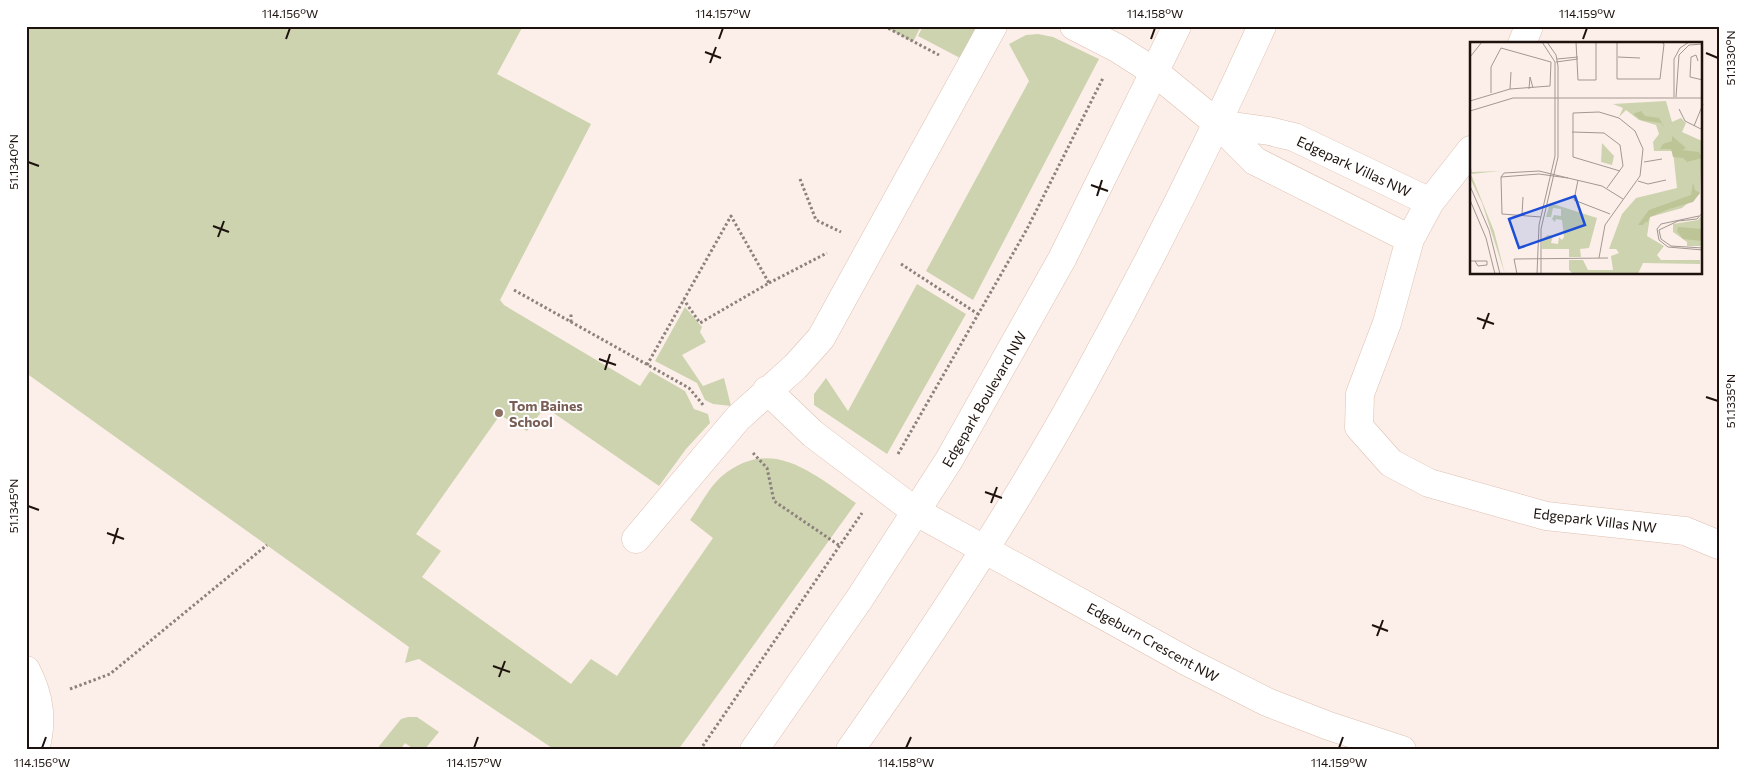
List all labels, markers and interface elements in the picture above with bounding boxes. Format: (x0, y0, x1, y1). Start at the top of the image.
text: 114.156°W (262, 6, 318, 20)
text: 114.157°W (695, 6, 751, 20)
text: 114.158°W (1127, 6, 1183, 20)
text: 114.159°W (1559, 6, 1615, 20)
text: 51.1330°N (1723, 30, 1737, 86)
inset map (1470, 42, 1702, 275)
street label: Edgepark Villas NW (1294, 132, 1414, 200)
text: 51.1340°N (6, 134, 20, 190)
street label: Edgepark Boulevard NW (938, 328, 1030, 470)
text: 51.1335°N (1723, 374, 1737, 428)
place label: Tom Baines School (509, 397, 583, 430)
marker: Tom Baines School (493, 407, 505, 419)
text: 51.1345°N (6, 479, 20, 533)
street label: Edgepark Villas NW (1532, 504, 1658, 536)
street label: Edgeburn Crescent NW (1084, 599, 1222, 685)
text: 114.156°W (14, 755, 70, 769)
text: 114.157°W (446, 755, 502, 769)
text: 114.158°W (878, 755, 934, 769)
text: 114.159°W (1311, 755, 1367, 769)

